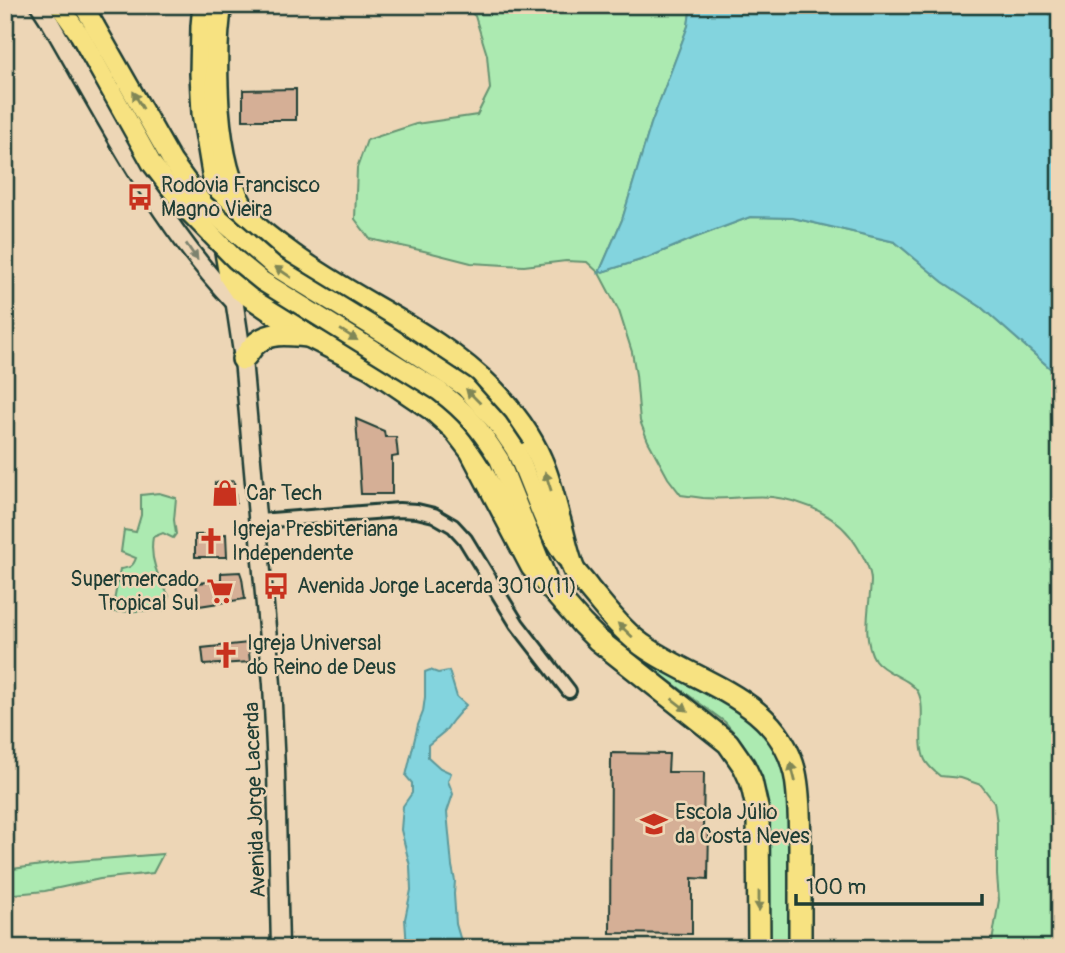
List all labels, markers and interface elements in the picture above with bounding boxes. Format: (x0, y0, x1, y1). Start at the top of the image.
one-way arrow (131, 91, 144, 110)
place label: Rodovia Francisco Magno Vieira (161, 172, 320, 223)
bus stop icon: Rodovia Francisco Magno Vieira (125, 182, 155, 212)
one-way arrow (185, 243, 199, 261)
one-way arrow (273, 266, 292, 279)
one-way arrow (340, 328, 359, 341)
one-way arrow (465, 388, 482, 404)
one-way arrow (543, 470, 553, 491)
shop icon: Car Tech (210, 478, 240, 508)
place label: Car Tech (246, 480, 322, 507)
place label: Igreja Presbiteriana Independente (232, 516, 398, 567)
church icon: Igreja Presbiteriana Independente (196, 526, 226, 556)
place label: Supermercado Tropical Sul (70, 566, 199, 617)
bus stop icon: Avenida Jorge Lacerda 3010(11) (261, 571, 291, 601)
place label: Avenida Jorge Lacerda 3010(11) (297, 573, 577, 600)
supermarket icon: Supermercado Tropical Sul (205, 576, 235, 606)
one-way arrow (616, 622, 634, 638)
place label: Igreja Universal do Reino de Deus (247, 630, 396, 681)
church icon: Igreja Universal do Reino de Deus (211, 640, 241, 670)
one-way arrow (670, 697, 688, 712)
street label: Avenida Jorge Lacerda (238, 702, 272, 898)
one-way arrow (787, 761, 798, 783)
place label: Escola Júlio da Costa Neves (675, 799, 810, 850)
school or university icon: Escola Júlio da Costa Neves (639, 809, 669, 839)
scale bar (796, 862, 981, 906)
text: 100 m (806, 874, 866, 901)
one-way arrow (753, 891, 765, 913)

